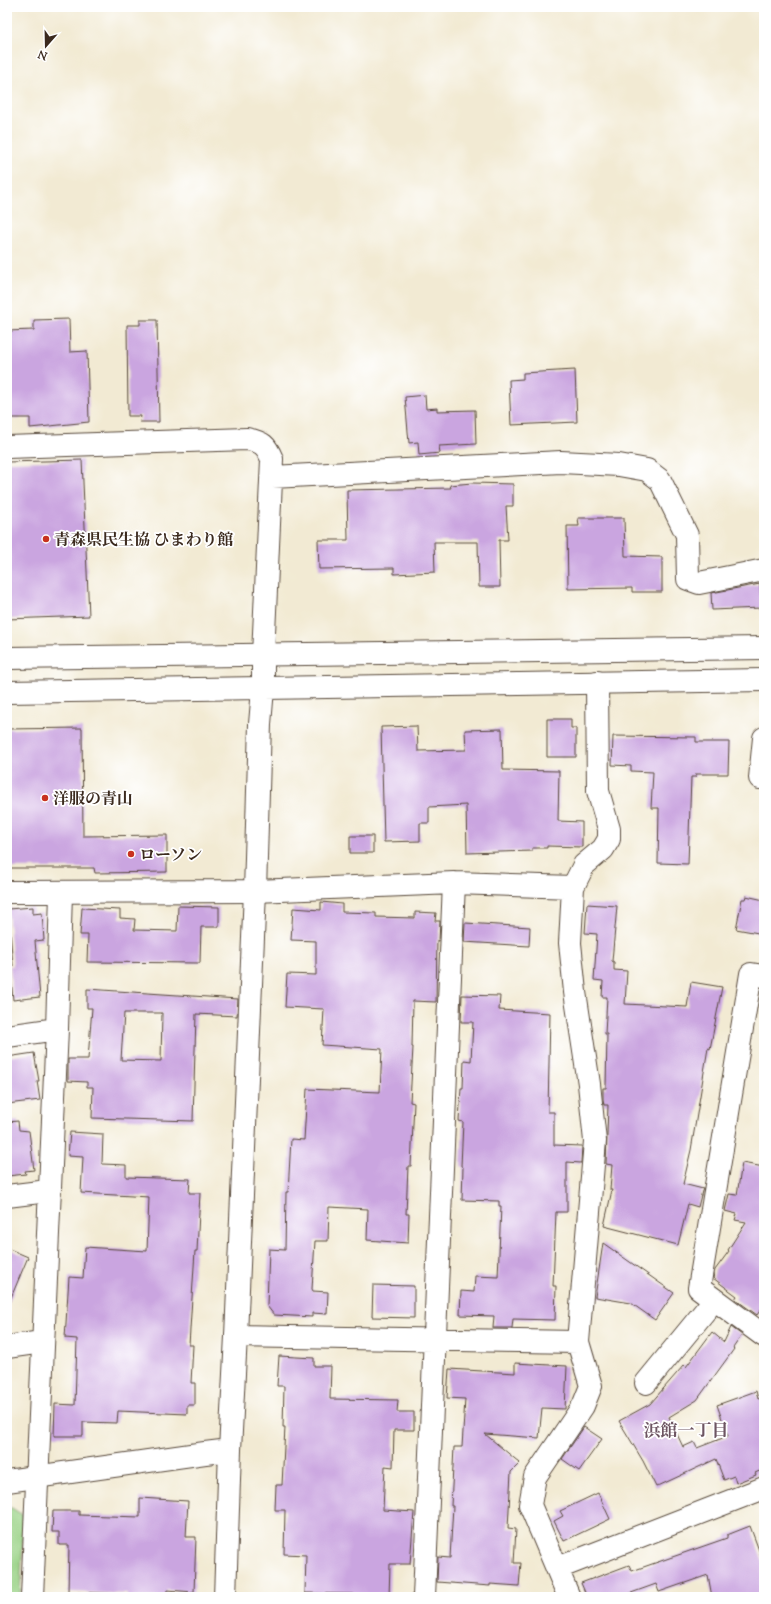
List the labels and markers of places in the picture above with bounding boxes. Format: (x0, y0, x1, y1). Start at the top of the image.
place label: 青森県民生協 ひまわり館 (54, 530, 233, 553)
marker: 青森県民生協 ひまわり館 (41, 534, 51, 544)
place label: 洋服の青山 (53, 789, 133, 812)
marker: 洋服の青山 (40, 793, 50, 803)
place label: ローソン (139, 845, 202, 868)
marker: ローソン (126, 849, 136, 859)

